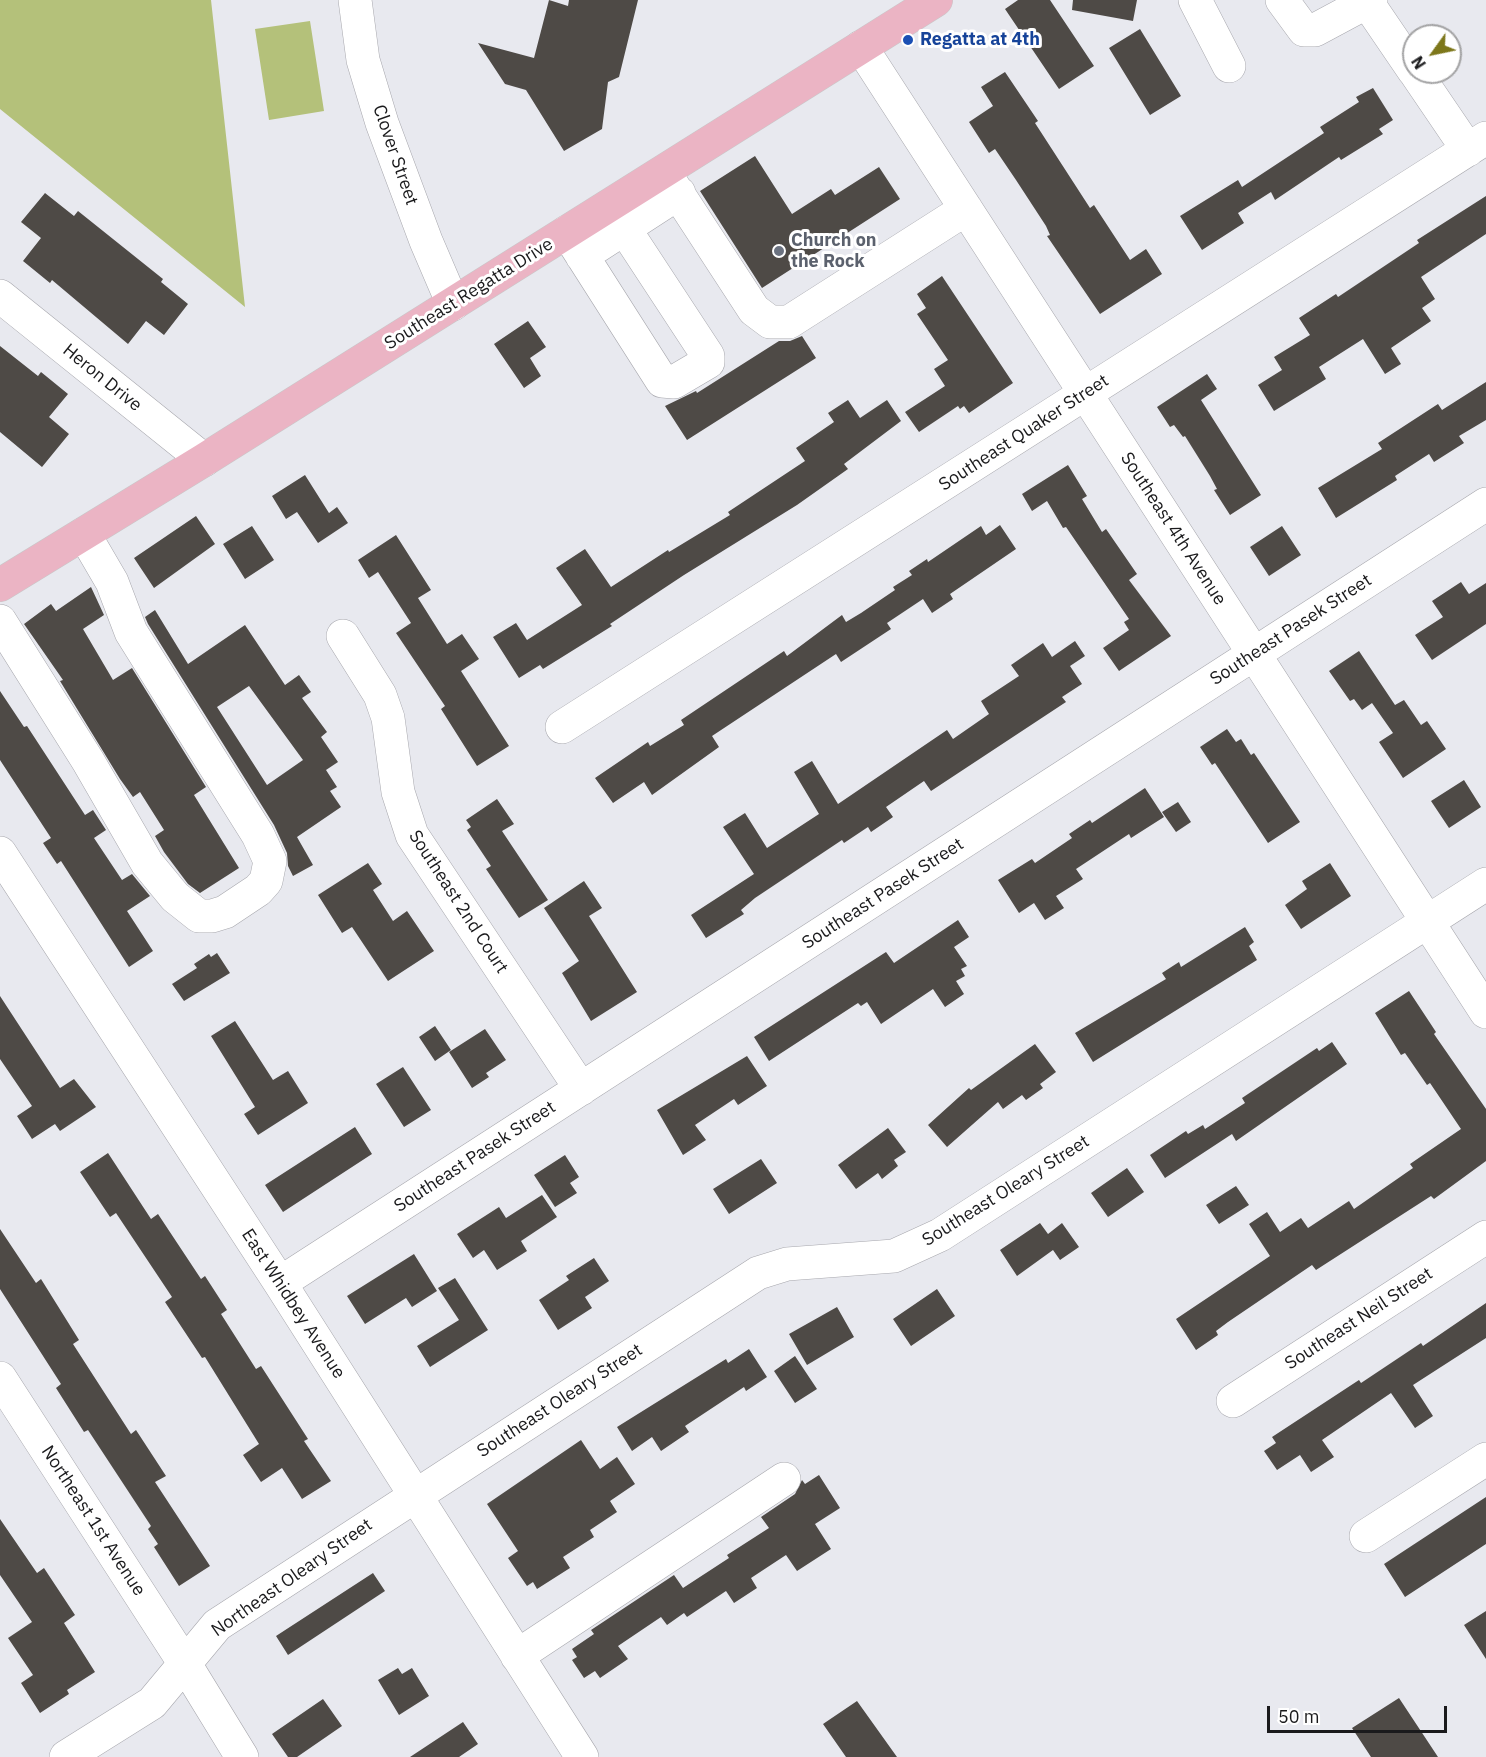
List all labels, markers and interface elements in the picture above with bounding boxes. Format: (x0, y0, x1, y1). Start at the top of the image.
north arrow (1402, 24, 1462, 84)
place label: Regatta at 4th (920, 29, 1040, 51)
marker: Regatta at 4th (901, 33, 915, 47)
text: N (1407, 52, 1430, 73)
street label: Clover Street (368, 102, 422, 208)
place label: Church on the Rock (791, 230, 877, 272)
street label: Southeast Regatta Drive (381, 233, 557, 355)
marker: Church on the Rock (772, 244, 786, 258)
street label: Heron Drive (58, 340, 146, 416)
street label: Southeast Quaker Street (935, 370, 1113, 496)
street label: Southeast 4th Avenue (1116, 449, 1230, 609)
street label: Southeast Pasek Street (1206, 570, 1376, 690)
street label: Southeast 2nd Court (404, 826, 512, 978)
street label: Southeast Pasek Street (798, 834, 968, 954)
street label: Southeast Pasek Street (390, 1097, 560, 1217)
street label: Southeast Oleary Street (919, 1131, 1093, 1251)
street label: East Whidbey Avenue (237, 1225, 349, 1383)
street label: Southeast Neil Street (1281, 1263, 1437, 1375)
street label: Southeast Oleary Street (473, 1340, 647, 1462)
street label: Northeast 1st Avenue (36, 1442, 150, 1600)
street label: Northeast Oleary Street (207, 1514, 377, 1642)
scale bar (1270, 1694, 1450, 1732)
text: 50 m (1278, 1705, 1320, 1728)

